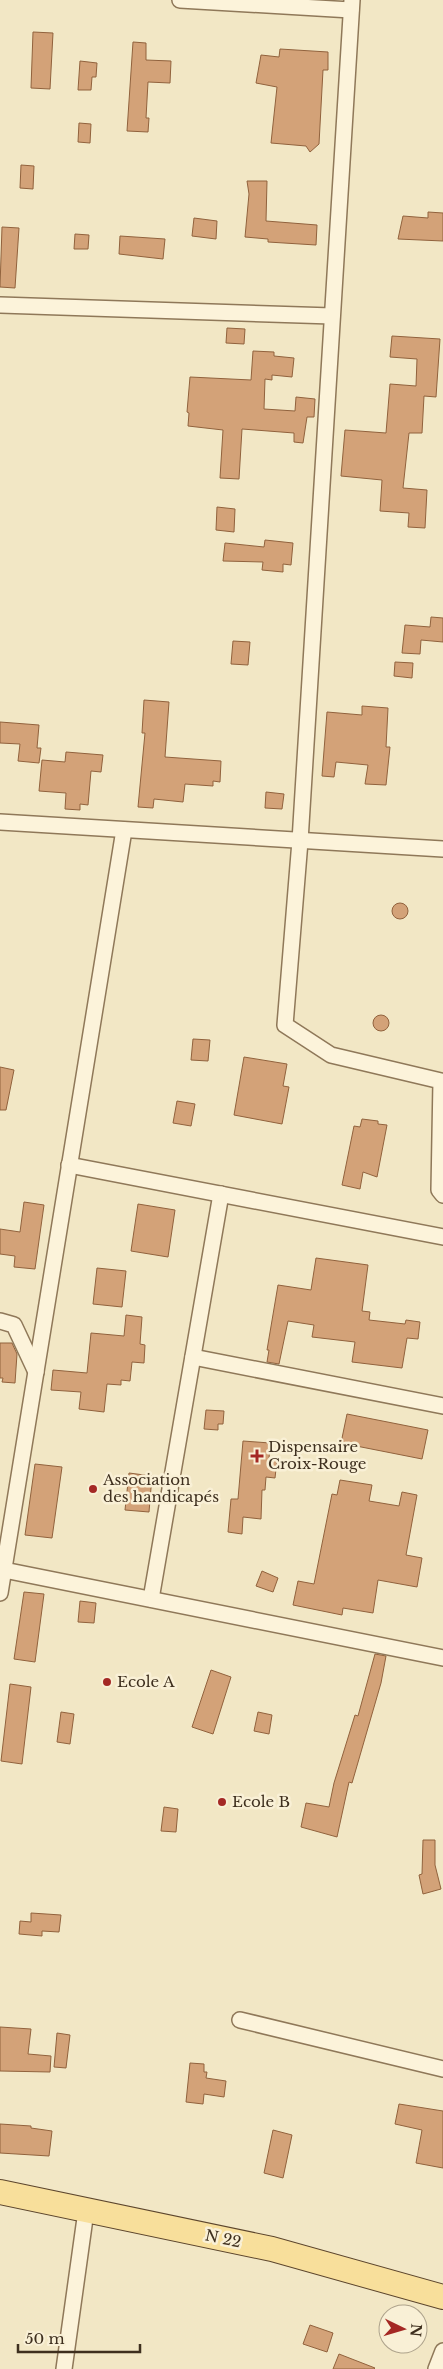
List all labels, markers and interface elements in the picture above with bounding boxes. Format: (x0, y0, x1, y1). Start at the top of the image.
place label: Dispensaire Croix-Rouge (268, 1437, 366, 1473)
marker: Dispensaire Croix-Rouge (250, 1449, 264, 1463)
place label: Association des handicapés (102, 1470, 219, 1506)
marker: Association des handicapés (87, 1483, 99, 1495)
place label: Ecole A (117, 1672, 175, 1691)
marker: Ecole A (101, 1676, 113, 1688)
place label: Ecole B (232, 1792, 290, 1811)
marker: Ecole B (216, 1796, 228, 1808)
street label: N 22 (203, 2225, 243, 2252)
north arrow (378, 2304, 428, 2354)
scale bar (18, 2322, 140, 2354)
text: N (406, 2323, 425, 2337)
text: 50 m (25, 2329, 65, 2348)

